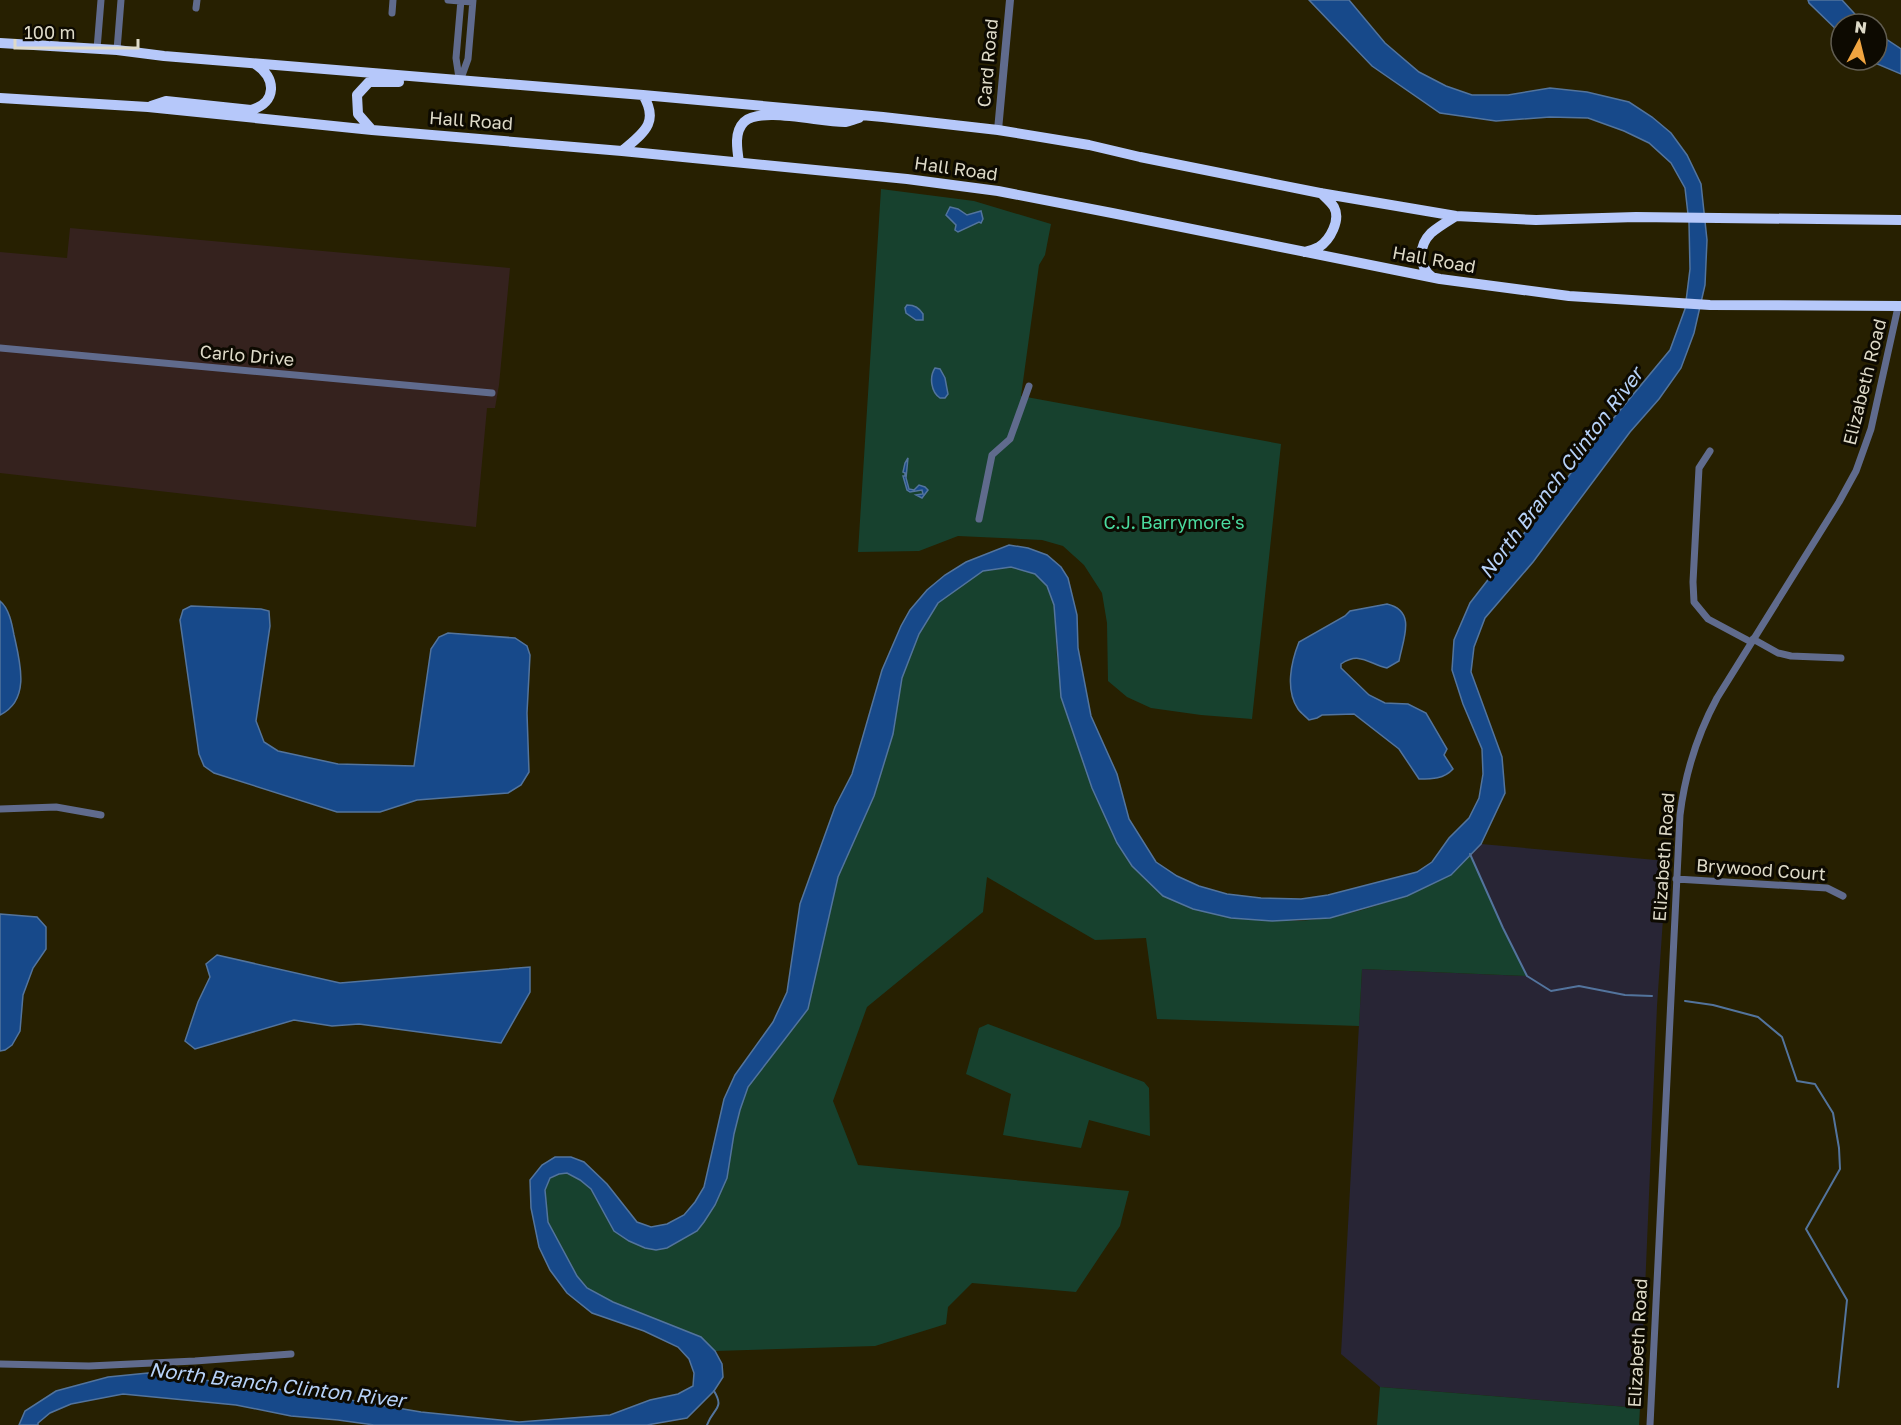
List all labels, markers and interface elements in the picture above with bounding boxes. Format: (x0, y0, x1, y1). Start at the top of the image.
scale bar (15, 12, 138, 50)
north arrow (1829, 12, 1889, 72)
text: N (1854, 16, 1868, 38)
street label: Card Road (972, 18, 1002, 108)
text: 100 m (24, 21, 75, 43)
street label: Hall Road (428, 106, 514, 134)
street label: Hall Road (913, 151, 999, 185)
street label: Hall Road (1391, 241, 1477, 277)
street label: Elizabeth Road (1838, 316, 1890, 447)
street label: Carlo Drive (199, 340, 295, 370)
water label: North Branch Clinton River (1473, 360, 1649, 582)
park label: C.J. Barrymore's (1103, 511, 1245, 533)
street label: Elizabeth Road (1648, 792, 1678, 922)
street label: Brywood Court (1695, 853, 1827, 885)
street label: Elizabeth Road (1623, 1278, 1651, 1408)
water label: North Branch Clinton River (148, 1356, 410, 1412)

